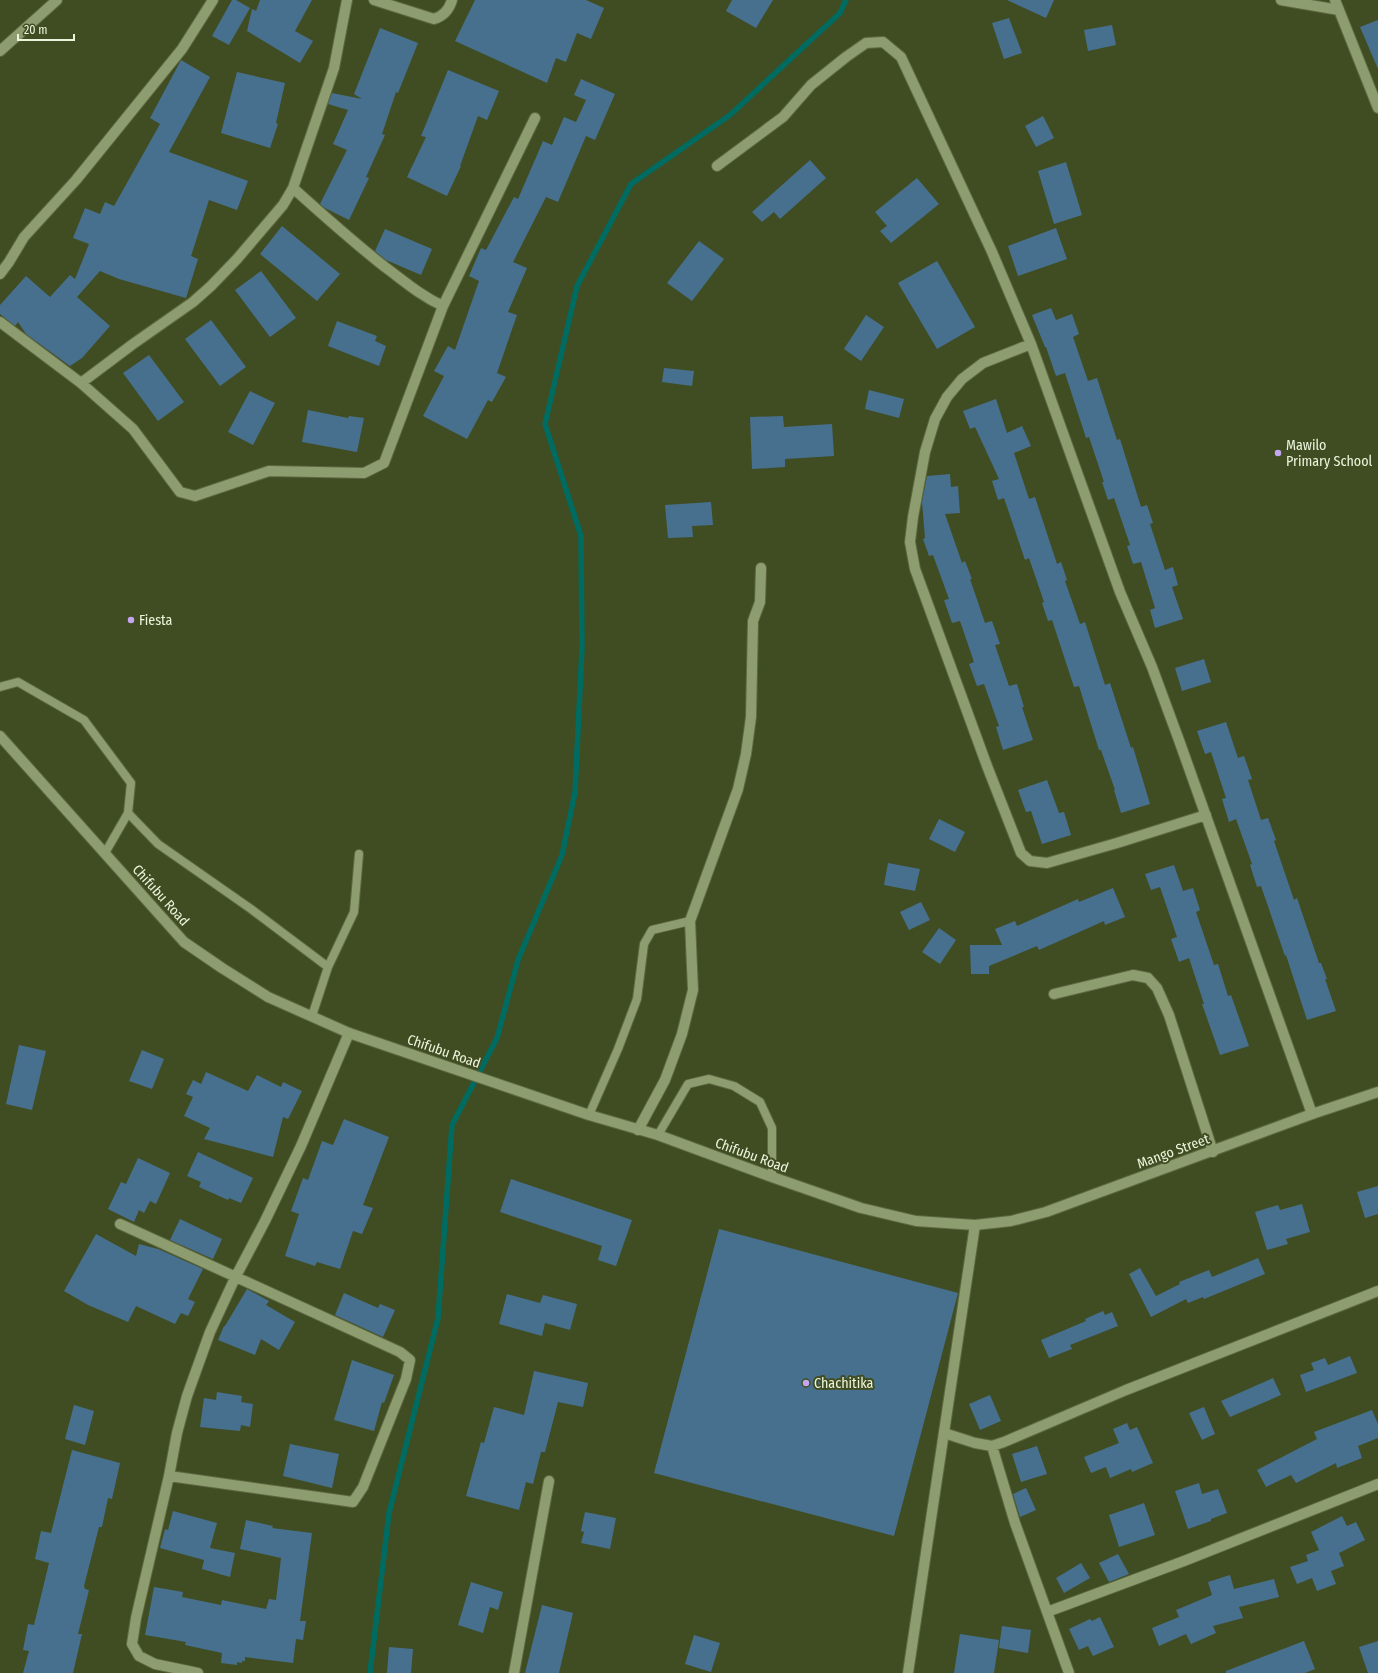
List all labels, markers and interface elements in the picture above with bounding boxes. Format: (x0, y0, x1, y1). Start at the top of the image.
scale bar (18, 16, 74, 42)
text: 20 m (24, 23, 48, 37)
place label: Mawilo Primary School (1286, 437, 1373, 470)
marker: Mawilo Primary School (1273, 448, 1283, 458)
place label: Fiesta (139, 612, 173, 629)
marker: Fiesta (126, 615, 136, 625)
street label: Chifubu Road (129, 861, 193, 929)
street label: Chifubu Road (405, 1031, 483, 1072)
street label: Mango Street (1135, 1130, 1212, 1172)
street label: Chifubu Road (713, 1134, 791, 1177)
place label: Chachitika (814, 1375, 874, 1392)
marker: Chachitika (801, 1378, 811, 1388)

